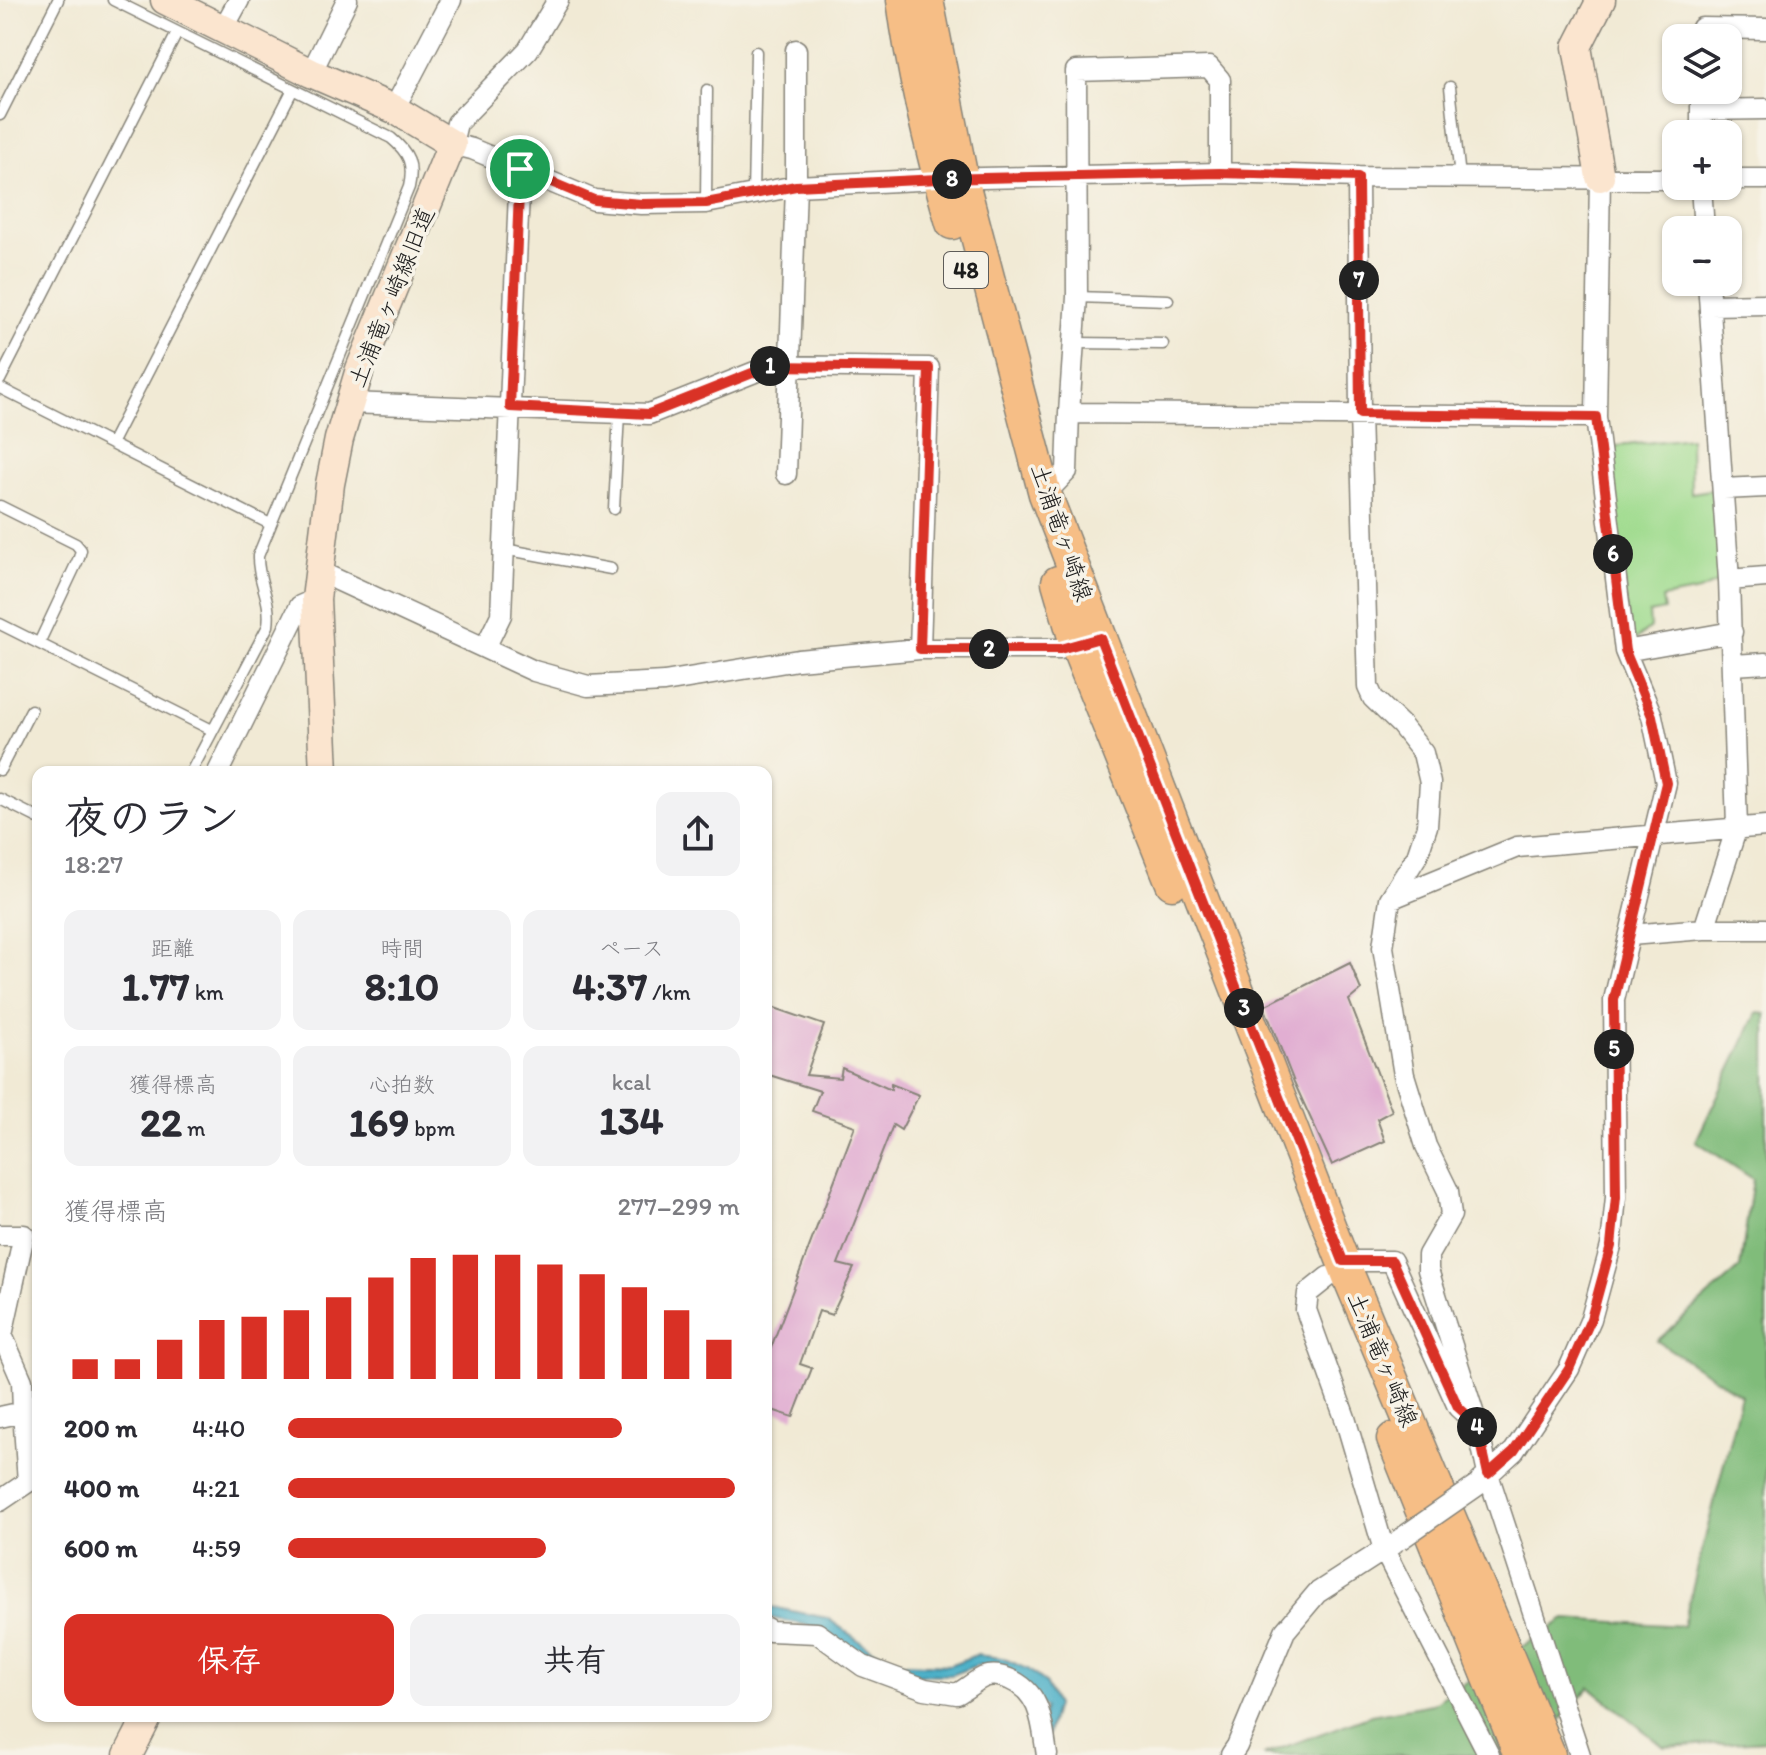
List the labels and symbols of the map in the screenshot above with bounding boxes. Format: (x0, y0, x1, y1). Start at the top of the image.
pin (486, 135, 554, 203)
pin: 8 (932, 159, 972, 199)
street label: 土浦竜ヶ崎線旧道 (342, 203, 440, 391)
road number: 48 (944, 252, 988, 288)
pin: 7 (1339, 260, 1379, 300)
pin: 1 (750, 346, 790, 386)
street label: 土浦竜ヶ崎線 (1025, 459, 1099, 605)
pin: 6 (1593, 534, 1633, 574)
pin: 2 (969, 629, 1009, 669)
pin: 3 (1224, 988, 1264, 1028)
pin: 5 (1594, 1029, 1634, 1069)
street label: 土浦竜ヶ崎線 (1342, 1287, 1424, 1431)
pin: 4 (1457, 1407, 1497, 1447)

